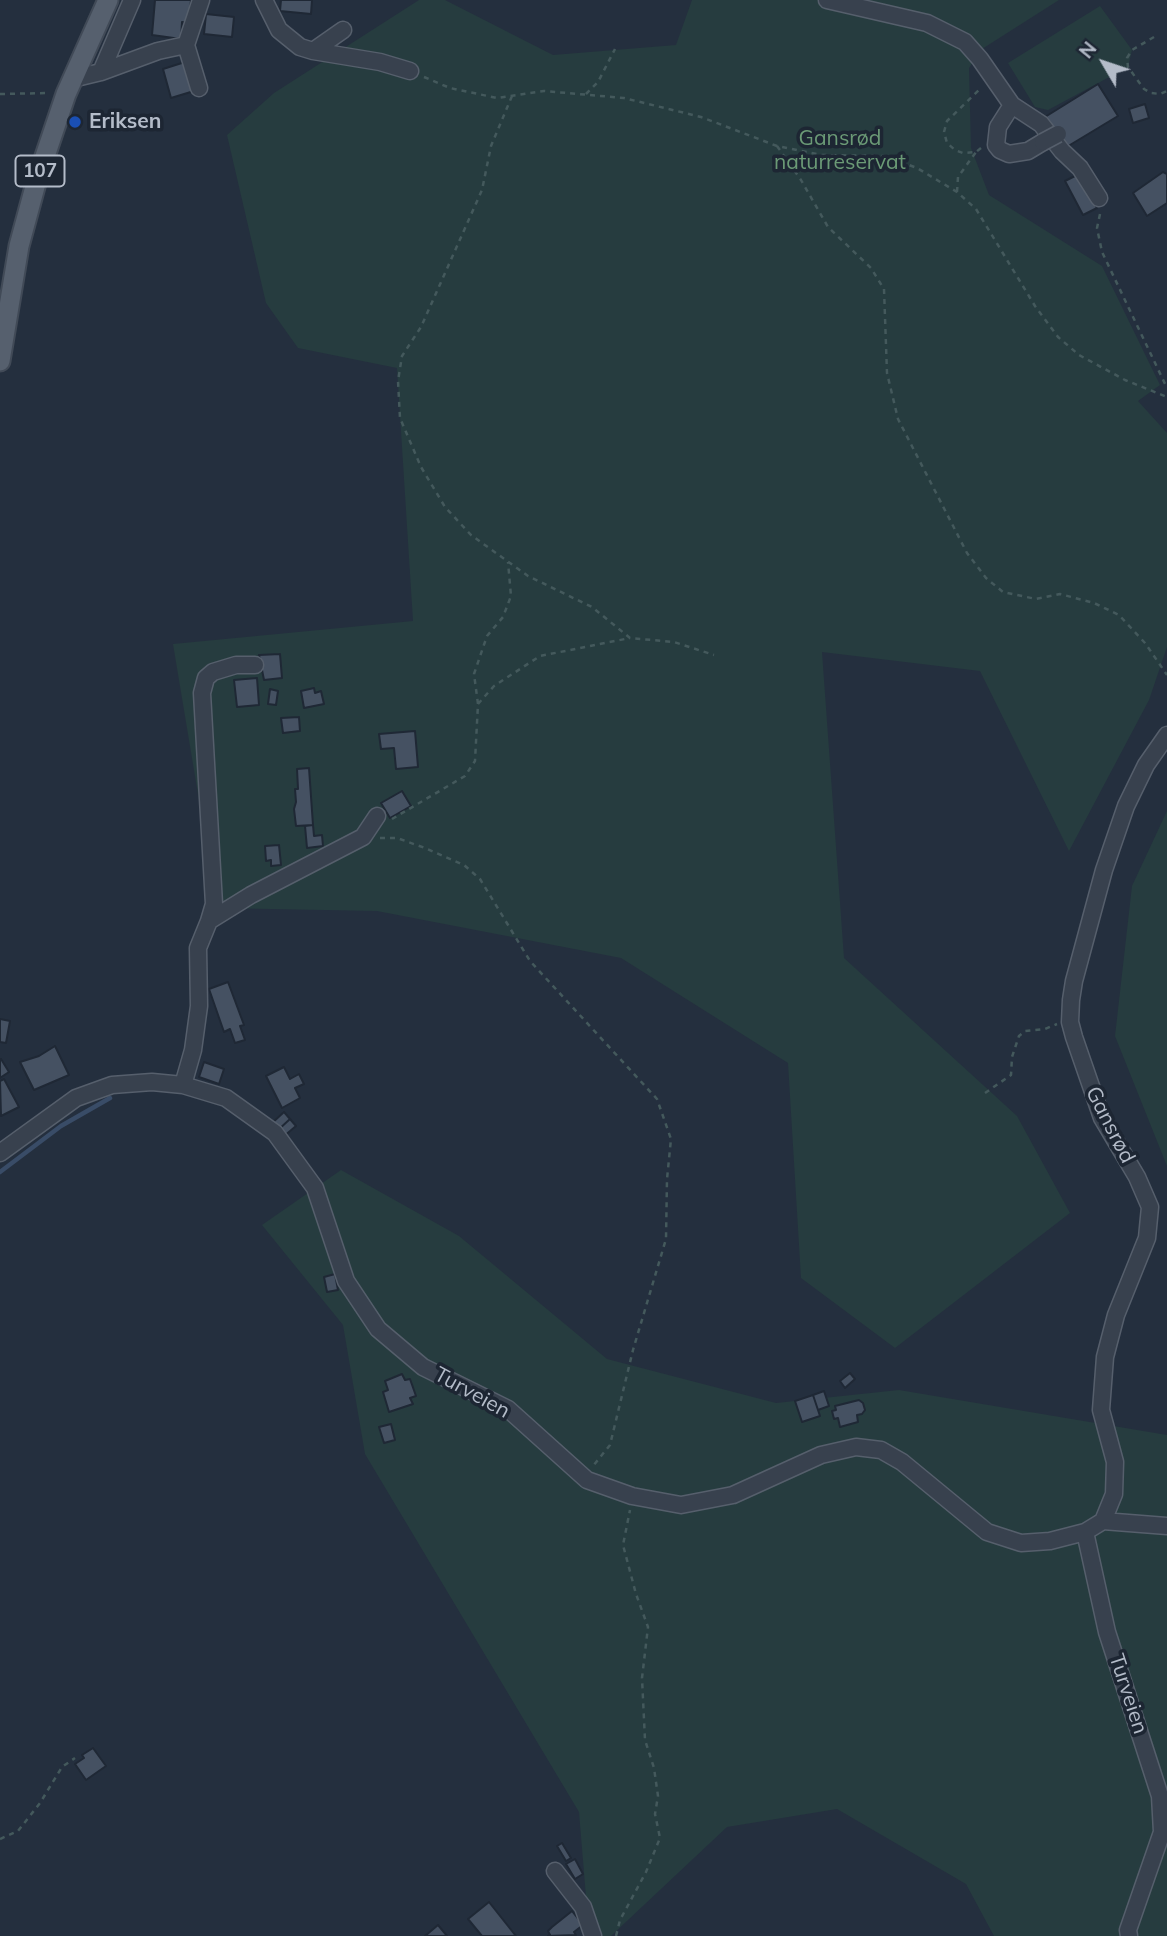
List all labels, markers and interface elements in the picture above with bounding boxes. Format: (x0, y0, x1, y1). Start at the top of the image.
north arrow (1069, 28, 1139, 98)
text: N (1074, 37, 1102, 63)
place label: Eriksen (89, 109, 161, 135)
marker: Eriksen (67, 114, 83, 130)
park label: Gansrød naturreservat (774, 126, 906, 176)
road number: 107 (16, 155, 64, 186)
street label: Gansrød (1080, 1082, 1140, 1168)
street label: Turveien (430, 1362, 514, 1424)
street label: Turveien (1103, 1651, 1153, 1737)

